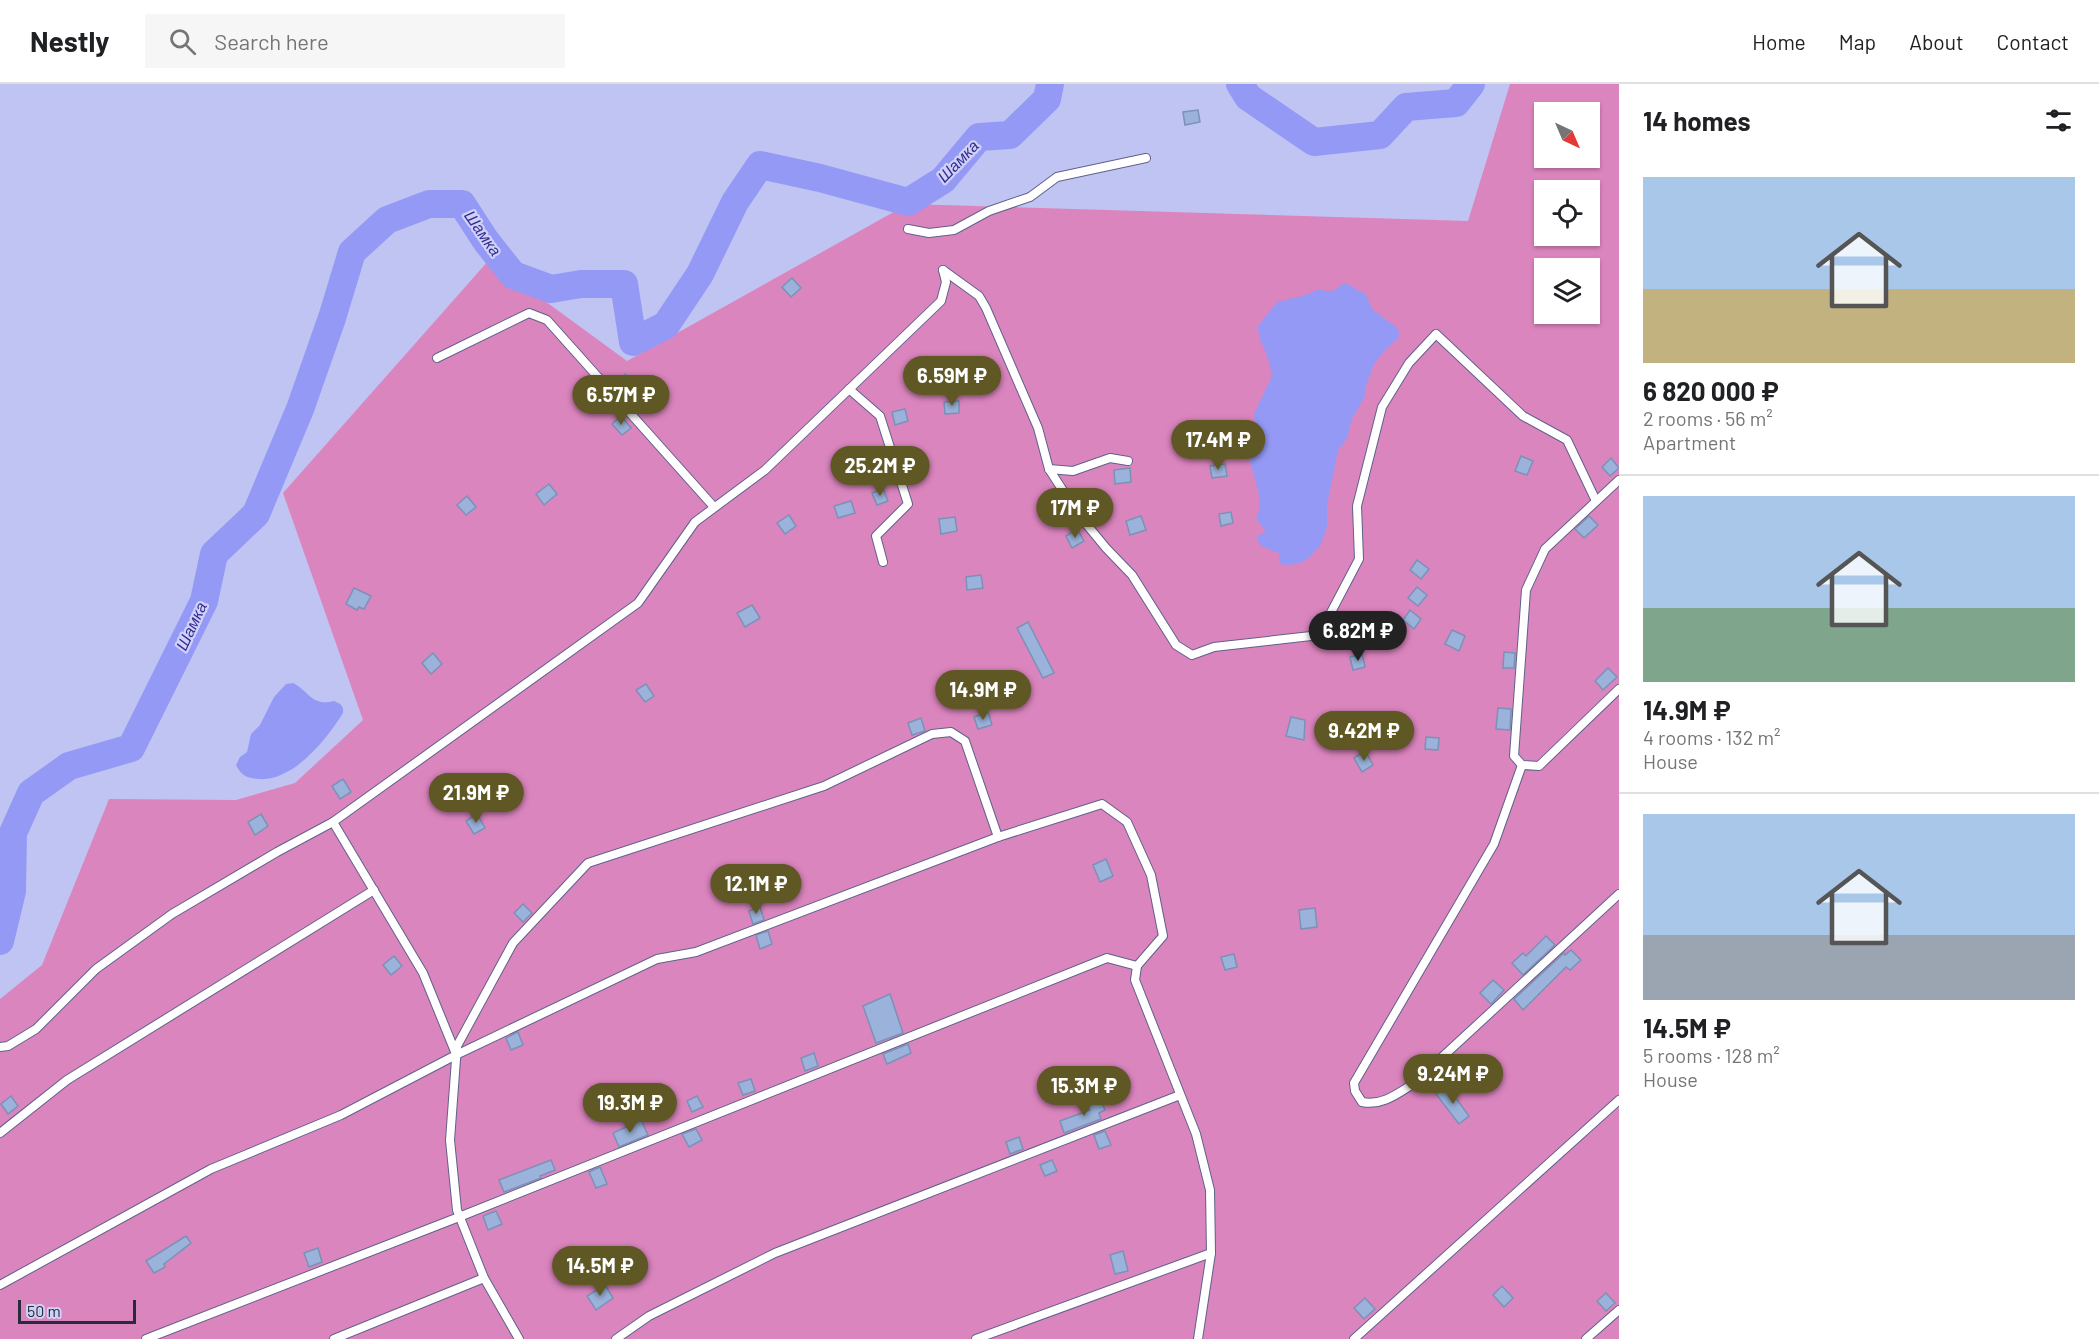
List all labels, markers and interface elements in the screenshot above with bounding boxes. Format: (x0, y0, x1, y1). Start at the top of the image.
search box (145, 14, 565, 68)
text: Nestly (30, 24, 109, 58)
icon: search (166, 25, 199, 58)
text: Search here (214, 28, 329, 54)
text: Home (1752, 29, 1806, 54)
text: Map (1839, 29, 1876, 54)
text: About (1909, 29, 1964, 54)
text: Contact (1997, 29, 2069, 54)
north arrow (1534, 102, 1600, 168)
map controls (1534, 102, 1600, 324)
icon: filters (2042, 104, 2075, 137)
text: 14 homes (1643, 105, 1750, 136)
water label: Шамка (933, 136, 982, 186)
button: locate (1534, 180, 1600, 246)
water label: Шамка (461, 206, 506, 259)
icon: home (1805, 216, 1913, 324)
button: layers (1534, 258, 1600, 324)
pin: 6.59M ₽ (897, 356, 1007, 407)
text: 6.59M ₽ (917, 363, 987, 387)
pin: 6.57M ₽ (566, 375, 676, 426)
text: 6 820 000 ₽ (1643, 375, 1779, 406)
text: 6.57M ₽ (586, 382, 656, 406)
text: 2 rooms · 56 m² (1643, 406, 1773, 430)
pin: 17.4M ₽ (1163, 420, 1273, 471)
text: 17.4M ₽ (1185, 427, 1251, 451)
text: Apartment (1643, 430, 1736, 454)
pin: 25.2M ₽ (825, 446, 935, 497)
text: 25.2M ₽ (845, 453, 915, 477)
pin: 17M ₽ (1033, 488, 1117, 539)
text: 17M ₽ (1050, 495, 1100, 519)
icon: home (1805, 535, 1913, 643)
water label: Шамка (171, 599, 210, 653)
pin: 6.82M ₽ (1303, 611, 1413, 662)
text: 6.82M ₽ (1323, 618, 1393, 642)
pin: 14.9M ₽ (928, 670, 1038, 721)
text: 14.9M ₽ (949, 677, 1017, 701)
text: 14.9M ₽ (1643, 694, 1731, 725)
pin: 9.42M ₽ (1309, 711, 1419, 762)
text: 9.42M ₽ (1328, 718, 1400, 742)
text: 4 rooms · 132 m² (1643, 725, 1780, 749)
text: House (1643, 749, 1698, 773)
pin: 21.9M ₽ (421, 773, 531, 824)
text: 21.9M ₽ (443, 780, 509, 804)
icon: home (1805, 853, 1913, 961)
pin: 12.1M ₽ (701, 864, 811, 915)
text: 12.1M ₽ (724, 871, 788, 895)
text: 14.5M ₽ (1643, 1012, 1731, 1043)
text: 5 rooms · 128 m² (1643, 1043, 1780, 1067)
pin: 9.24M ₽ (1398, 1054, 1508, 1105)
text: 9.24M ₽ (1417, 1061, 1489, 1085)
pin: 15.3M ₽ (1029, 1066, 1139, 1117)
text: House (1643, 1067, 1698, 1091)
text: 15.3M ₽ (1051, 1073, 1117, 1097)
pin: 19.3M ₽ (575, 1083, 685, 1134)
text: 19.3M ₽ (597, 1090, 663, 1114)
pin: 14.5M ₽ (545, 1246, 655, 1297)
text: 14.5M ₽ (566, 1253, 634, 1277)
scale bar (18, 1297, 136, 1324)
text: 50 m (27, 1301, 61, 1320)

